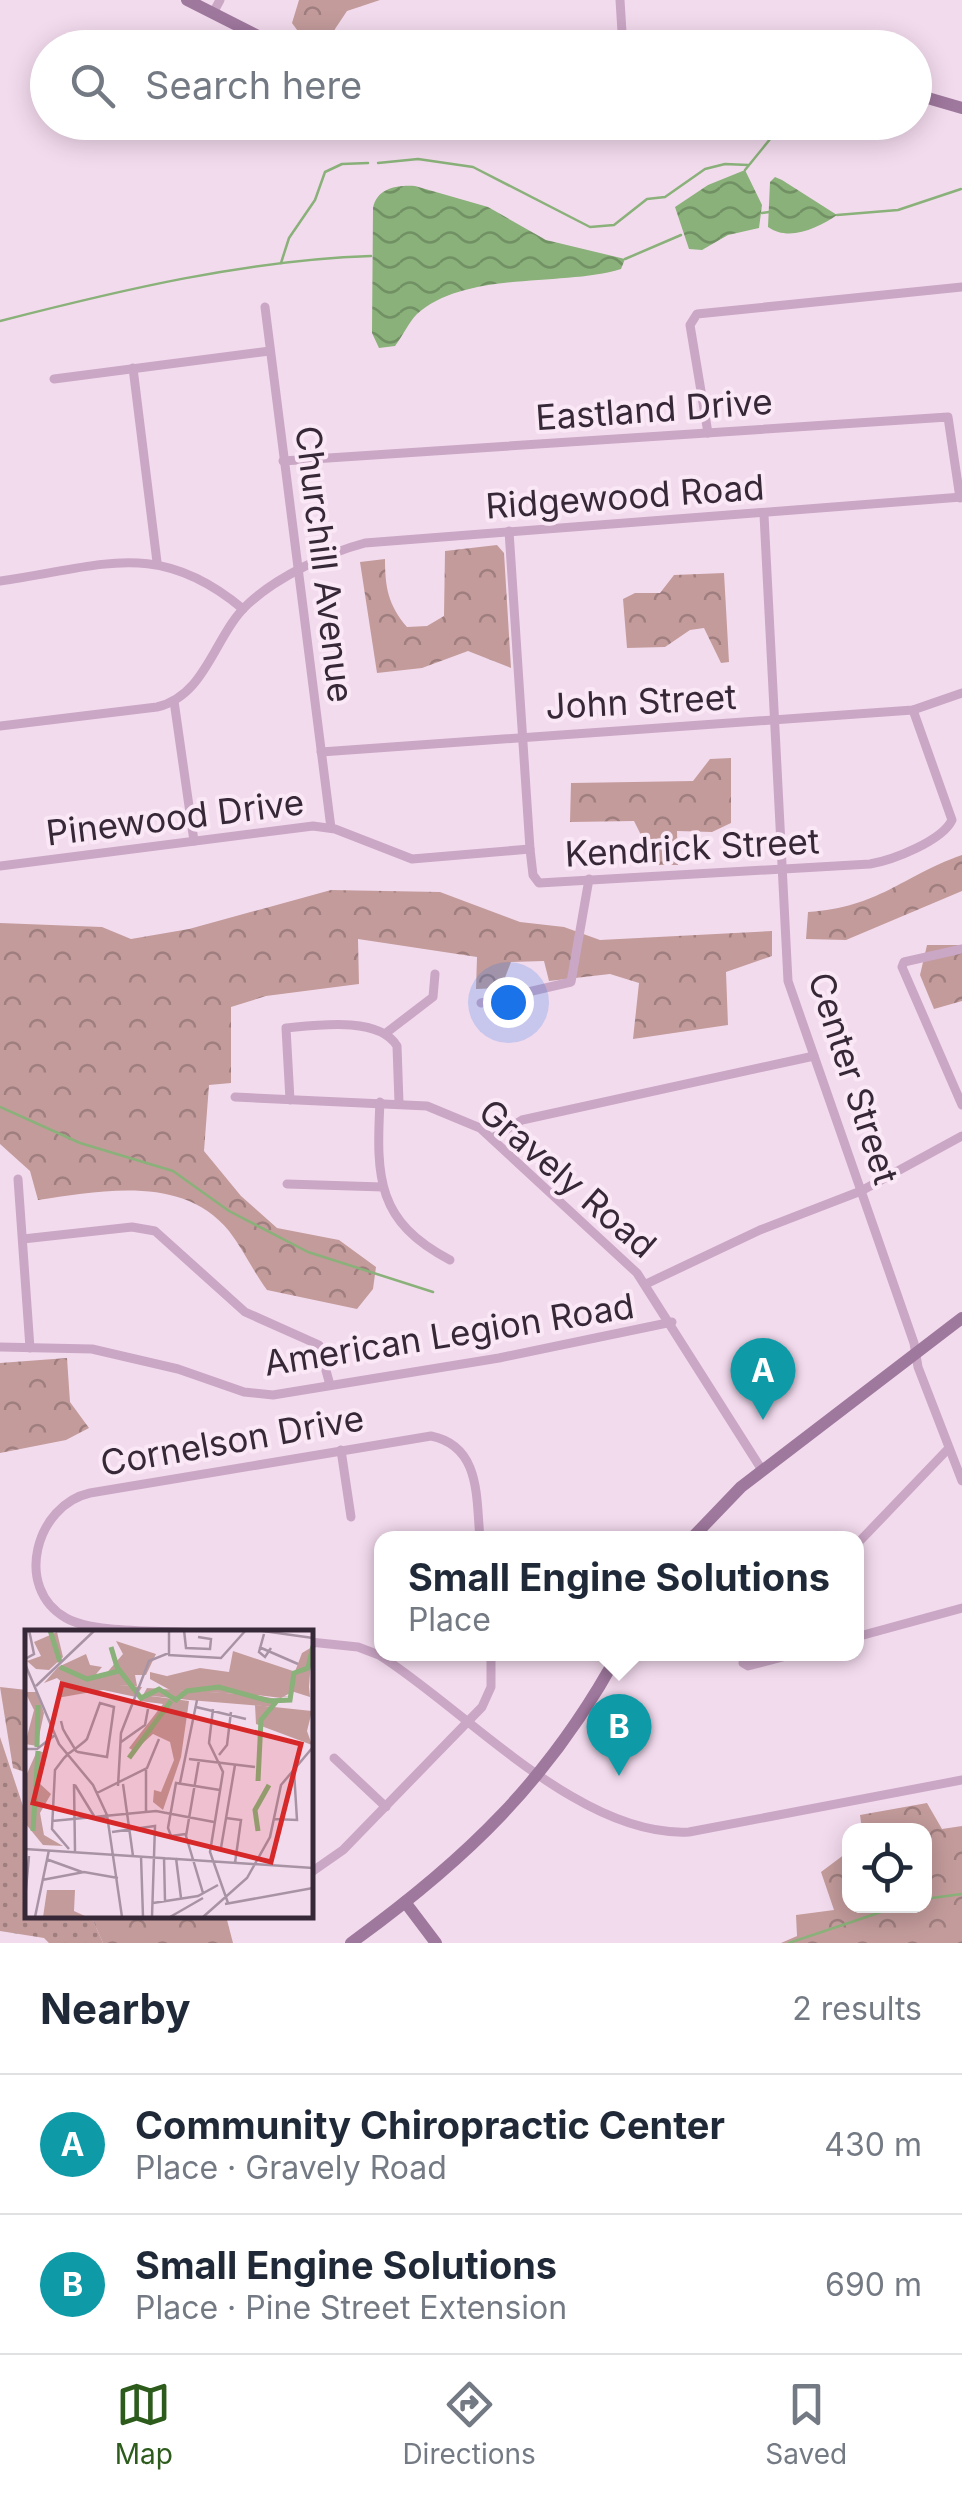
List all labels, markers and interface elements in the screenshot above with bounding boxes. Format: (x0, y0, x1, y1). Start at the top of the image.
search box (30, 30, 932, 140)
icon: search (65, 58, 120, 113)
text: Search here (145, 62, 362, 108)
street label: Eastland Drive (534, 380, 774, 438)
street label: Churchill Avenue (287, 423, 363, 705)
street label: Ridgewood Road (484, 465, 766, 527)
street label: John Street (545, 675, 737, 727)
street label: Pinewood Drive (44, 780, 306, 854)
street label: Kendrick Street (564, 819, 820, 875)
street label: Center Street (800, 967, 908, 1189)
your location (483, 977, 534, 1028)
street label: Gravely Road (471, 1090, 665, 1266)
street label: American Legion Road (261, 1284, 637, 1384)
pin: A (730, 1338, 796, 1420)
street label: Cornelson Drive (97, 1396, 367, 1484)
popup (374, 1531, 864, 1661)
text: Small Engine Solutions (408, 1554, 830, 1600)
text: Place (408, 1600, 491, 1639)
inset map (25, 1630, 312, 1918)
pin: B (586, 1694, 652, 1776)
map controls (842, 1823, 932, 1913)
button: locate (842, 1823, 932, 1913)
text: Nearby (40, 1983, 191, 2034)
text: 2 results (792, 1989, 922, 2028)
text: Community Chiropractic Center (135, 2102, 725, 2148)
text: A (61, 2125, 84, 2164)
text: 430 m (824, 2125, 922, 2164)
text: Place · Gravely Road (135, 2148, 447, 2187)
text: Small Engine Solutions (135, 2242, 557, 2288)
text: B (62, 2265, 83, 2304)
text: 690 m (825, 2265, 922, 2304)
text: Place · Pine Street Extension (135, 2288, 567, 2327)
tab: Map (115, 2377, 173, 2471)
tab: Directions (402, 2377, 536, 2471)
tab: Saved (765, 2377, 847, 2471)

